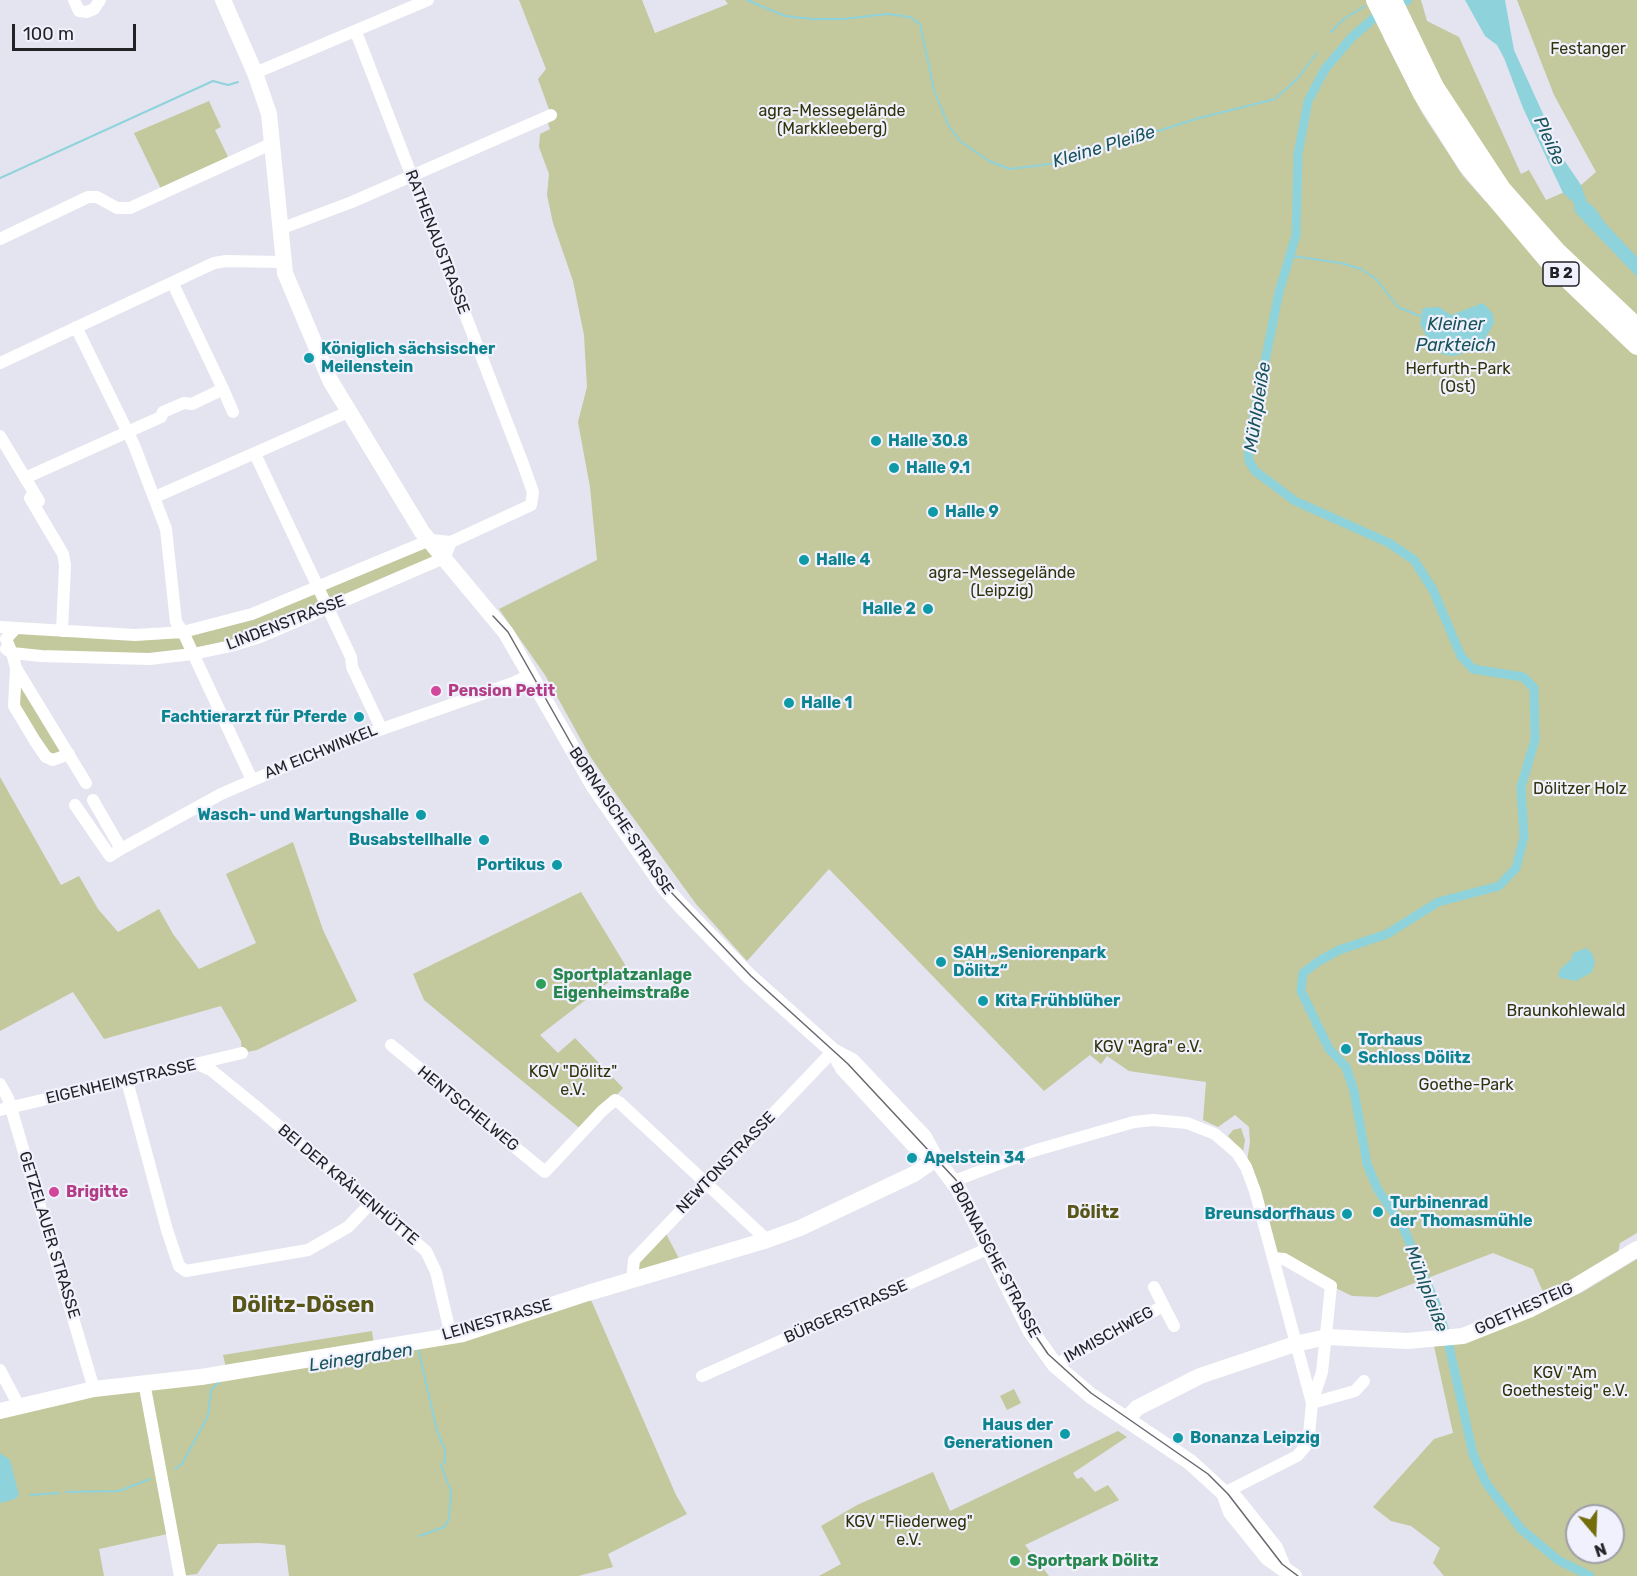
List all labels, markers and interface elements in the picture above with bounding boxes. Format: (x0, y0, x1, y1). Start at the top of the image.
scale bar (15, 12, 140, 50)
text: 100 m (23, 23, 74, 45)
park label: Festanger (1550, 39, 1626, 59)
park label: agra-Messegelände (Markkleeberg) (758, 101, 906, 139)
water label: Pleiße (1529, 113, 1569, 169)
water label: Kleine Pleiße (1050, 121, 1158, 173)
street label: RATHENAUSTRASSE (401, 167, 473, 317)
road number: B 2 (1543, 262, 1579, 286)
water label: Kleiner Parkteich (1416, 314, 1496, 356)
place label: Königlich sächsischer Meilenstein (321, 339, 495, 377)
marker: Königlich sächsischer Meilenstein (302, 351, 316, 365)
park label: Herfurth-Park (Ost) (1405, 359, 1511, 397)
water label: Mühlpleiße (1240, 360, 1276, 454)
place label: Halle 30.8 (888, 431, 968, 451)
marker: Halle 30.8 (869, 434, 883, 448)
place label: Halle 9.1 (906, 458, 970, 478)
marker: Halle 9.1 (887, 461, 901, 475)
place label: Halle 9 (945, 502, 999, 522)
marker: Halle 9 (926, 505, 940, 519)
place label: Halle 4 (816, 550, 870, 570)
marker: Halle 4 (797, 553, 811, 567)
park label: agra-Messegelände (Leipzig) (928, 563, 1076, 601)
street label: LINDENSTRASSE (224, 591, 348, 655)
place label: Halle 2 (862, 599, 916, 619)
marker: Halle 2 (921, 602, 935, 616)
place label: Pension Petit (448, 681, 555, 701)
marker: Pension Petit (429, 684, 443, 698)
place label: Halle 1 (801, 693, 852, 713)
marker: Halle 1 (782, 696, 796, 710)
place label: Fachtierarzt für Pferde (161, 707, 347, 727)
marker: Fachtierarzt für Pferde (352, 710, 366, 724)
street label: AM EICHWINKEL (262, 721, 380, 783)
street label: BORNAISCHE STRASSE (565, 744, 677, 898)
park label: Dölitzer Holz (1533, 779, 1627, 799)
place label: Wasch- und Wartungshalle (198, 805, 409, 825)
marker: Wasch- und Wartungshalle (414, 808, 428, 822)
place label: Busabstellhalle (349, 830, 472, 850)
marker: Busabstellhalle (477, 833, 491, 847)
place label: Portikus (477, 855, 545, 875)
marker: Portikus (550, 858, 564, 872)
place label: SAH „Seniorenpark Dölitz“ (953, 943, 1106, 981)
marker: SAH „Seniorenpark Dölitz“ (934, 955, 948, 969)
place label: Sportplatzanlage Eigenheimstraße (553, 965, 692, 1003)
marker: Sportplatzanlage Eigenheimstraße (534, 977, 548, 991)
place label: Kita Frühblüher (995, 991, 1120, 1011)
marker: Kita Frühblüher (976, 994, 990, 1008)
park label: Braunkohlewald (1506, 1001, 1626, 1021)
place label: Torhaus Schloss Dölitz (1358, 1030, 1471, 1068)
park label: KGV "Agra" e.V. (1094, 1037, 1202, 1057)
marker: Torhaus Schloss Dölitz (1339, 1042, 1353, 1056)
street label: EIGENHEIMSTRASSE (44, 1055, 198, 1109)
street label: HENTSCHELWEG (413, 1062, 523, 1156)
park label: KGV "Dölitz" e.V. (529, 1062, 617, 1100)
park label: Goethe-Park (1419, 1075, 1513, 1095)
street label: NEWTONSTRASSE (672, 1108, 780, 1218)
street label: BEI DER KRÄHENHÜTTE (274, 1121, 422, 1249)
place label: Apelstein 34 (924, 1148, 1025, 1168)
street label: GETZELAUER STRASSE (14, 1149, 84, 1321)
marker: Apelstein 34 (905, 1151, 919, 1165)
street label: BORNAISCHE STRASSE (946, 1179, 1044, 1341)
place label: Brigitte (66, 1182, 128, 1202)
marker: Brigitte (47, 1185, 61, 1199)
place label: Turbinenrad der Thomasmühle (1390, 1193, 1533, 1231)
district label: Dölitz (1067, 1202, 1119, 1224)
place label: Breunsdorfhaus (1204, 1204, 1335, 1224)
marker: Turbinenrad der Thomasmühle (1371, 1205, 1385, 1219)
marker: Breunsdorfhaus (1340, 1207, 1354, 1221)
water label: Mühlpleiße (1400, 1243, 1452, 1335)
street label: BÜRGERSTRASSE (781, 1276, 911, 1348)
street label: GOETHESTEIG (1472, 1279, 1576, 1339)
district label: Dölitz-Dösen (232, 1293, 374, 1319)
street label: LEINESTRASSE (440, 1295, 554, 1345)
street label: IMMISCHWEG (1061, 1302, 1157, 1368)
water label: Leinegraben (308, 1339, 414, 1377)
park label: KGV "Am Goethesteig" e.V. (1502, 1363, 1628, 1401)
place label: Haus der Generationen (944, 1415, 1053, 1453)
marker: Haus der Generationen (1058, 1427, 1072, 1441)
place label: Bonanza Leipzig (1190, 1428, 1320, 1448)
marker: Bonanza Leipzig (1171, 1431, 1185, 1445)
north arrow (1565, 1504, 1625, 1564)
park label: KGV "Fliederweg" e.V. (845, 1512, 973, 1550)
text: N (1592, 1539, 1609, 1560)
place label: Sportpark Dölitz (1027, 1551, 1158, 1571)
marker: Sportpark Dölitz (1008, 1554, 1022, 1568)

